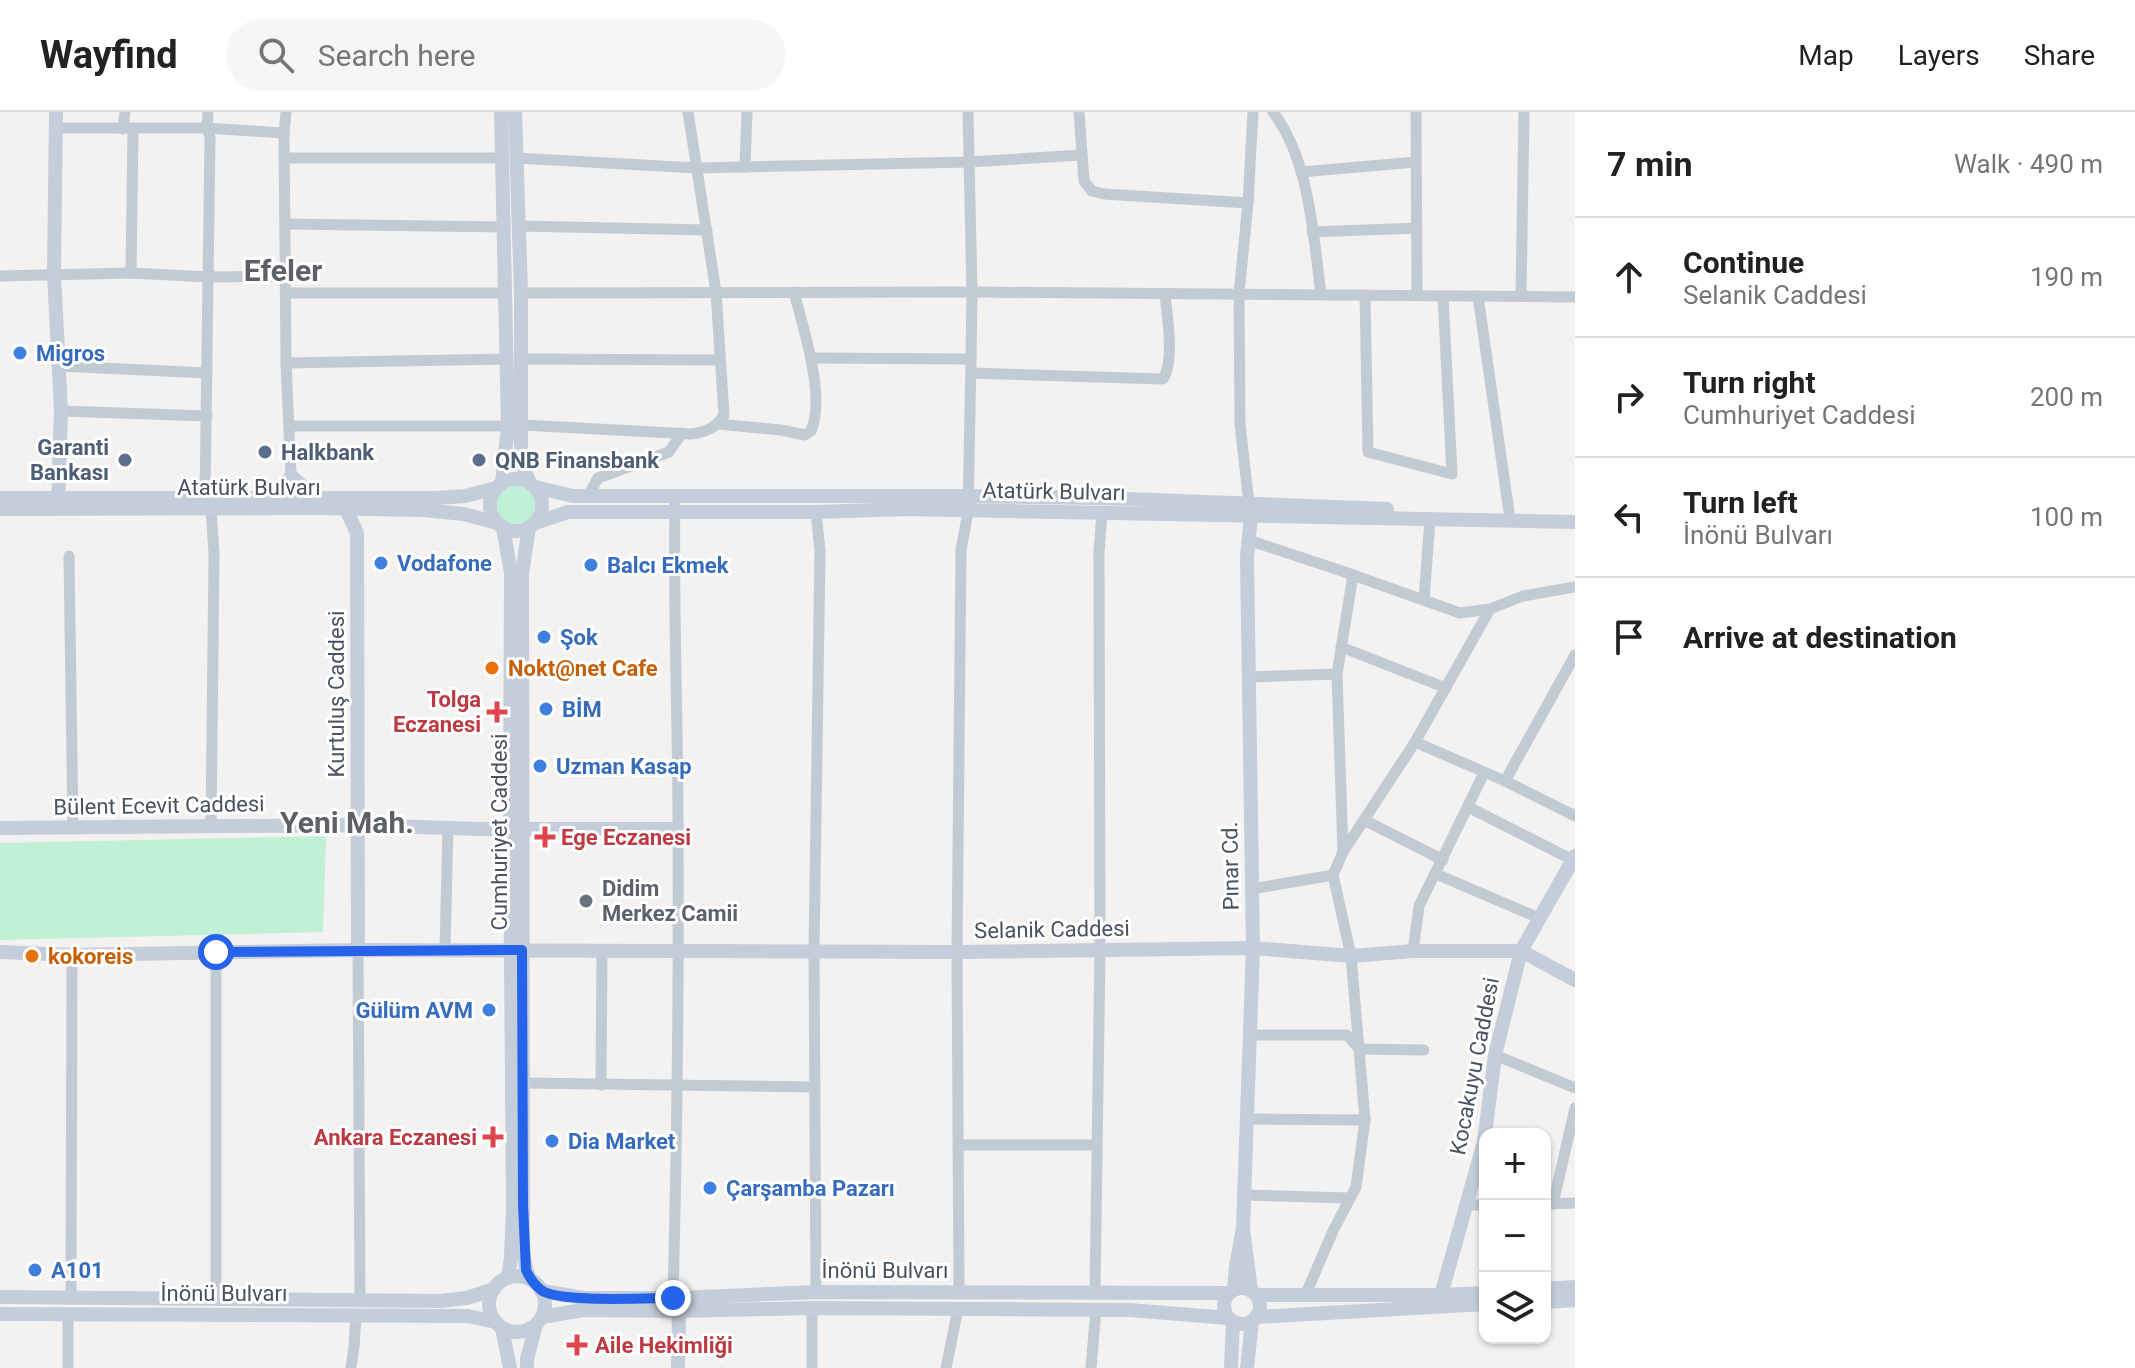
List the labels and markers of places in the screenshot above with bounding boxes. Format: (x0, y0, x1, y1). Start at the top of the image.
place label: Migros (36, 341, 105, 366)
marker: Migros (11, 344, 29, 362)
place label: Garanti Bankası (30, 435, 109, 485)
place label: Halkbank (281, 440, 374, 465)
marker: Halkbank (256, 443, 274, 461)
place label: QNB Finansbank (495, 448, 659, 473)
marker: Garanti Bankası (116, 451, 134, 469)
marker: QNB Finansbank (470, 451, 488, 469)
place label: Vodafone (397, 551, 492, 576)
place label: Balcı Ekmek (607, 553, 729, 578)
marker: Vodafone (372, 554, 390, 572)
marker: Balcı Ekmek (582, 556, 600, 574)
place label: Şok (560, 625, 598, 650)
marker: Şok (535, 628, 553, 646)
place label: Nokt@net Cafe (508, 656, 658, 681)
marker: Nokt@net Cafe (483, 659, 501, 677)
place label: Tolga Eczanesi (393, 687, 481, 737)
place label: BİM (562, 697, 602, 722)
marker: BİM (537, 700, 555, 718)
marker: Tolga Eczanesi (488, 703, 506, 721)
place label: Uzman Kasap (556, 754, 692, 779)
marker: Uzman Kasap (531, 757, 549, 775)
place label: Ege Eczanesi (561, 825, 691, 850)
marker: Ege Eczanesi (536, 828, 554, 846)
place label: Didim Merkez Camii (602, 876, 738, 926)
marker: Didim Merkez Camii (577, 892, 595, 910)
place label: kokoreis (48, 944, 133, 969)
marker: kokoreis (23, 947, 41, 965)
place label: Gülüm AVM (355, 998, 473, 1023)
marker: Gülüm AVM (480, 1001, 498, 1019)
place label: Ankara Eczanesi (314, 1125, 477, 1150)
marker: Ankara Eczanesi (484, 1128, 502, 1146)
place label: Dia Market (568, 1129, 676, 1154)
marker: Dia Market (543, 1132, 561, 1150)
place label: Çarşamba Pazarı (726, 1176, 895, 1201)
marker: Çarşamba Pazarı (701, 1179, 719, 1197)
place label: A101 (51, 1258, 104, 1283)
marker: A101 (26, 1261, 44, 1279)
place label: Aile Hekimliği (595, 1333, 733, 1358)
marker: Aile Hekimliği (566, 1334, 588, 1356)

